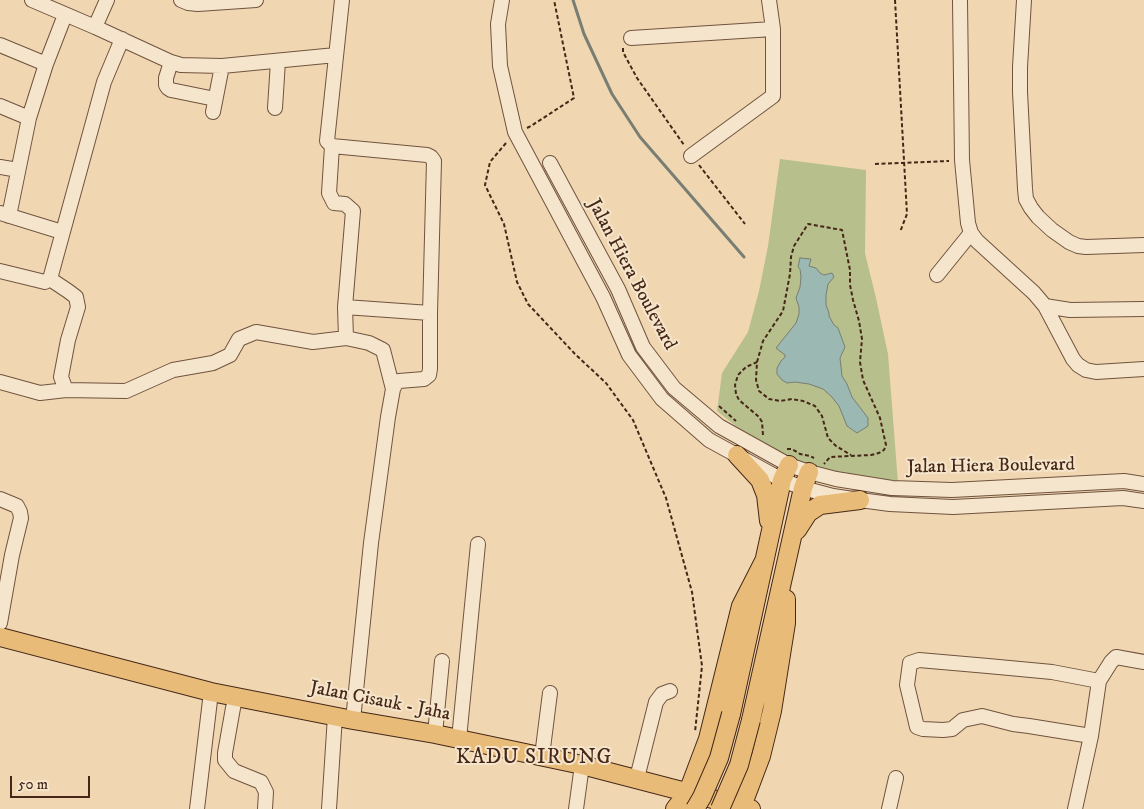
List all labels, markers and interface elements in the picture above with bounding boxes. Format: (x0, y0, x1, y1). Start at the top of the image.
street label: Jalan Hiera Boulevard (582, 196, 680, 354)
street label: Jalan Hiera Boulevard (907, 454, 1075, 480)
street label: Jalan Cisauk - Jaha (308, 677, 452, 727)
district label: KADU SIRUNG (454, 746, 614, 772)
scale bar (12, 766, 92, 798)
text: 50 m (18, 775, 48, 794)

